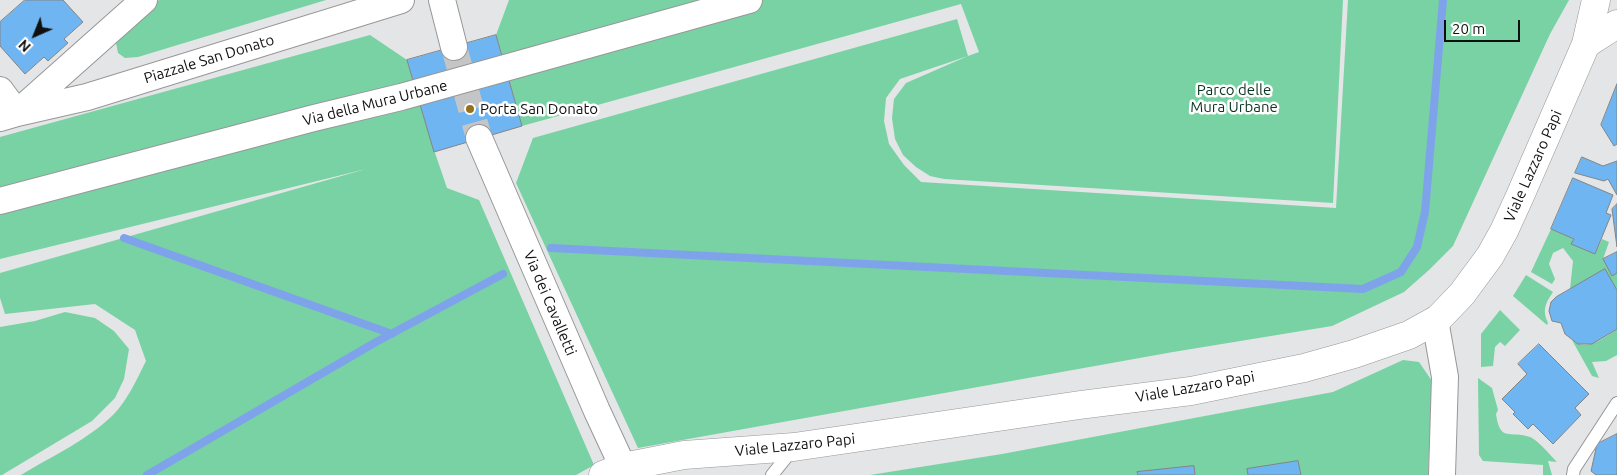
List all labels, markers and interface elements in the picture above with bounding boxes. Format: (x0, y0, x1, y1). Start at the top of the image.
north arrow (10, 10, 60, 60)
scale bar (1447, 10, 1523, 42)
text: 20 m (1452, 20, 1485, 37)
street label: Piazzale San Donato (142, 31, 276, 87)
text: N (15, 36, 34, 55)
street label: Via della Mura Urbane (301, 76, 449, 130)
park label: Parco delle Mura Urbane (1190, 81, 1278, 116)
place label: Porta San Donato (480, 100, 598, 118)
marker: Porta San Donato (464, 103, 476, 115)
street label: Viale Lazzaro Papi (1500, 107, 1566, 225)
street label: Via dei Cavalletti (520, 248, 580, 358)
street label: Viale Lazzaro Papi (1134, 368, 1256, 406)
street label: Viale Lazzaro Papi (734, 430, 856, 460)

